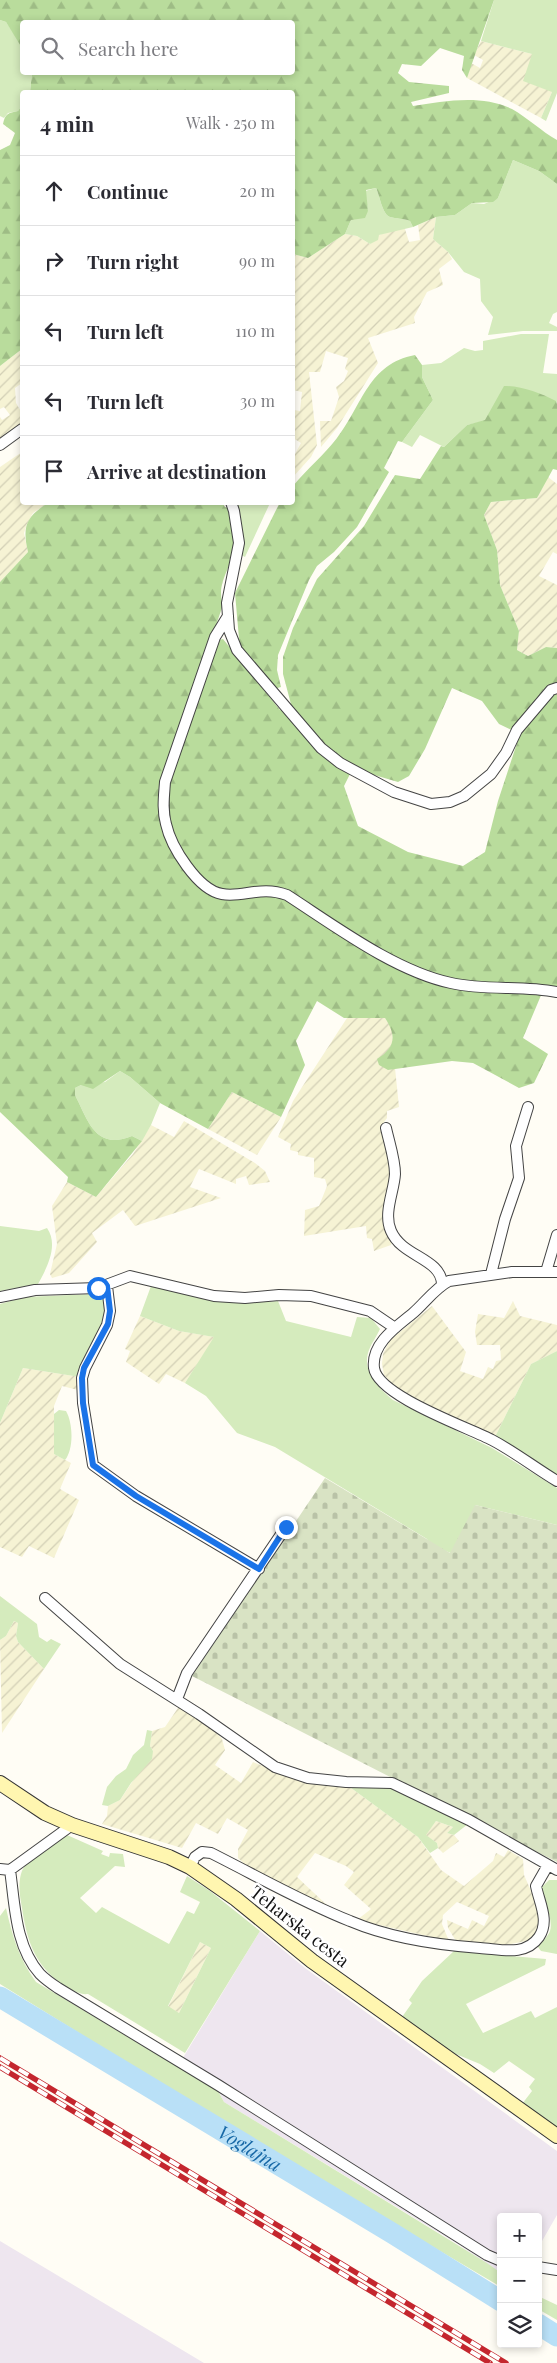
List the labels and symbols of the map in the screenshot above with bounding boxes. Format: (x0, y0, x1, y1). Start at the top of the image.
route start (87, 1277, 110, 1300)
route end (275, 1516, 298, 1539)
street label: Teharska cesta (246, 1880, 354, 1972)
water label: Voglajna (213, 2118, 287, 2177)

